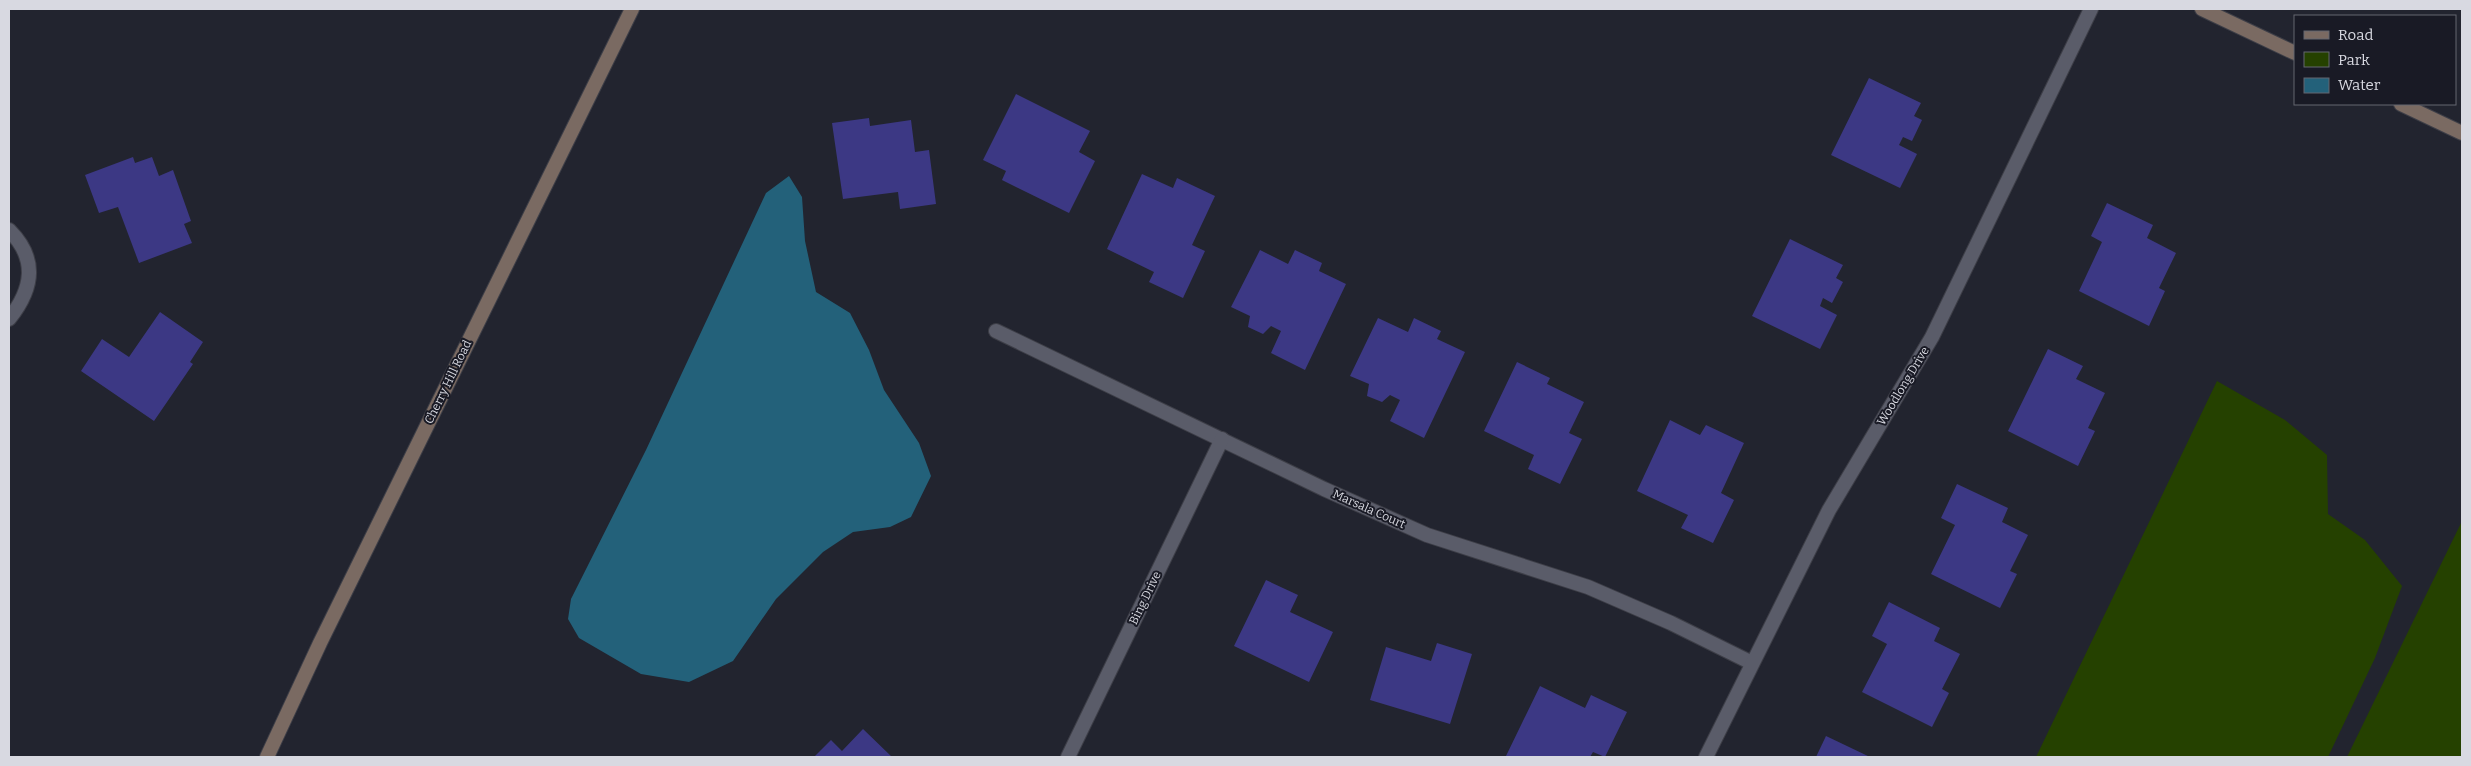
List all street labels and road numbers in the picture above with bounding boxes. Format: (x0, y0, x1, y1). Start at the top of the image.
street label: Cherry Hill Road (422, 338, 474, 426)
street label: Woodlong Drive (1874, 344, 1932, 428)
street label: Marsala Court (1330, 487, 1408, 532)
street label: Bing Drive (1126, 569, 1164, 627)

